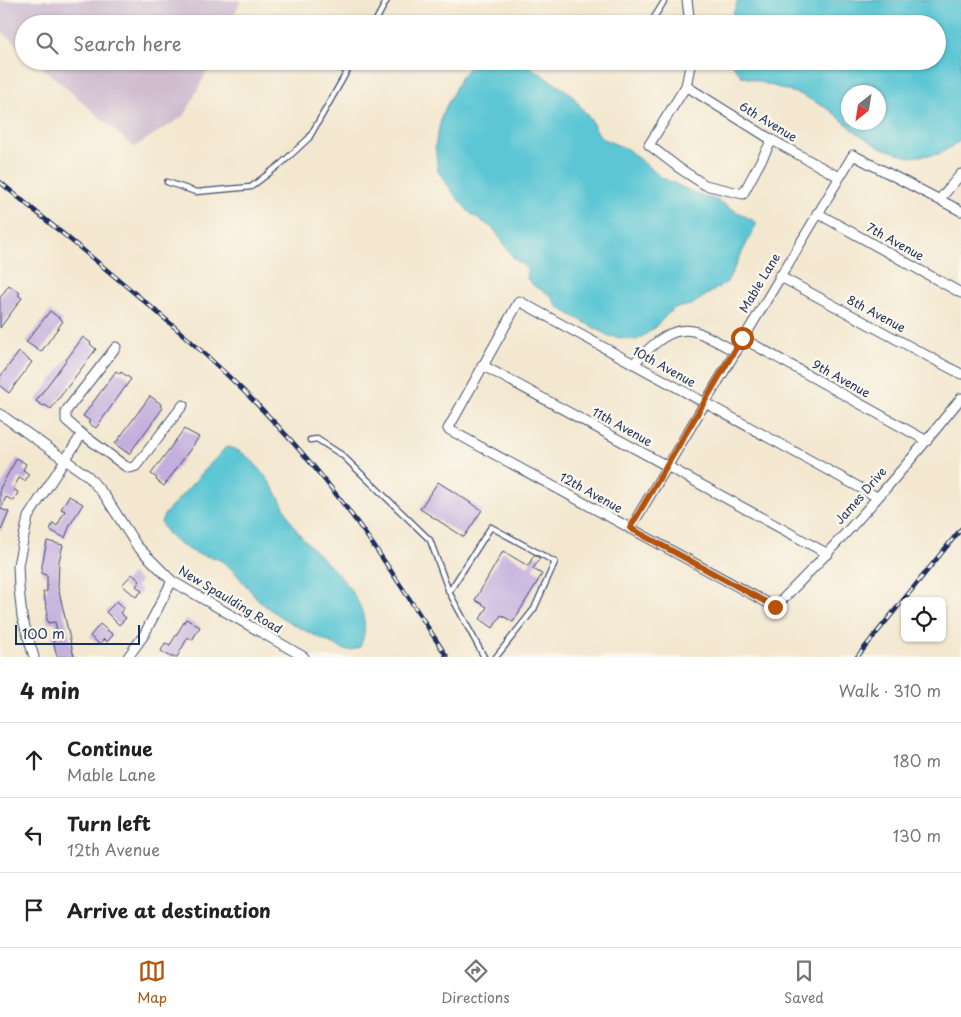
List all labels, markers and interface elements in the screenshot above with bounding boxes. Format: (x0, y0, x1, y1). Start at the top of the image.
search box (15, 15, 946, 70)
icon: search (33, 29, 61, 57)
text: Search here (73, 29, 182, 57)
north arrow (841, 85, 886, 130)
street label: 6th Avenue (736, 97, 801, 146)
street label: 7th Avenue (863, 218, 928, 265)
street label: Mable Lane (734, 249, 784, 316)
street label: 8th Avenue (844, 290, 909, 336)
route start (731, 327, 754, 350)
street label: 10th Avenue (630, 341, 700, 391)
street label: 9th Avenue (809, 355, 874, 402)
street label: 11th Avenue (589, 402, 656, 450)
street label: James Drive (830, 463, 890, 528)
street label: 12th Avenue (557, 467, 627, 517)
street label: New Spaulding Road (175, 561, 286, 637)
route end (764, 596, 787, 619)
map controls (901, 597, 946, 642)
button: locate (901, 597, 946, 642)
scale bar (15, 622, 140, 645)
text: 100 m (22, 623, 65, 644)
text: 4 min (20, 674, 80, 706)
text: Walk · 310 m (839, 678, 941, 702)
text: Continue (67, 734, 153, 762)
icon: ahead (20, 746, 48, 774)
text: 180 m (893, 748, 941, 772)
text: Mable Lane (67, 762, 156, 786)
text: Turn left (67, 809, 151, 837)
icon: left (20, 821, 48, 849)
text: 130 m (893, 823, 941, 847)
text: 12th Avenue (67, 837, 160, 861)
icon: arrive (20, 896, 48, 924)
text: Arrive at destination (67, 896, 271, 924)
tab: Map (137, 957, 167, 1008)
tab: Directions (442, 957, 510, 1008)
tab: Saved (784, 957, 824, 1008)

